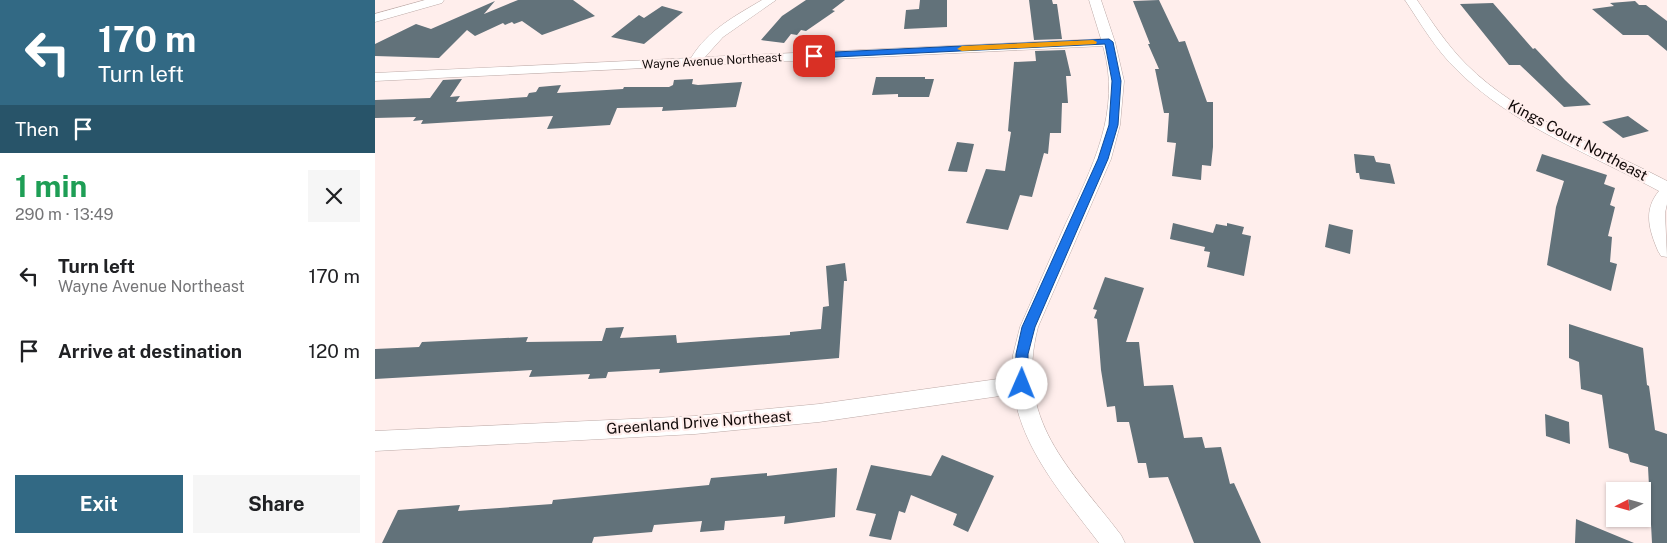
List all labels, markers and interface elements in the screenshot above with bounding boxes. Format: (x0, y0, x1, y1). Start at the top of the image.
text: 170 m (98, 19, 196, 60)
icon: left (15, 20, 80, 85)
pin (793, 35, 835, 77)
icon: arrive (800, 42, 828, 70)
street label: Wayne Avenue Northeast (642, 50, 783, 72)
text: Turn left (98, 61, 184, 87)
street label: Kings Court Northeast (1505, 96, 1651, 184)
icon: arrive (69, 115, 97, 143)
text: Then (15, 118, 59, 140)
text: 1 min (15, 168, 87, 204)
button: close (308, 170, 360, 222)
text: 290 m · 13:49 (15, 205, 113, 224)
text: Turn left (58, 255, 135, 277)
icon: left (15, 262, 43, 290)
text: 170 m (309, 265, 360, 287)
text: Wayne Avenue Northeast (58, 277, 245, 296)
icon: arrive (15, 337, 43, 365)
text: Arrive at destination (58, 340, 242, 362)
text: 120 m (308, 340, 360, 362)
position arrow (995, 357, 1047, 409)
street label: Greenland Drive Northeast (606, 407, 792, 437)
button: Exit (15, 475, 183, 533)
button: Share (193, 475, 360, 533)
north arrow (1606, 482, 1651, 528)
map controls (1606, 482, 1651, 527)

